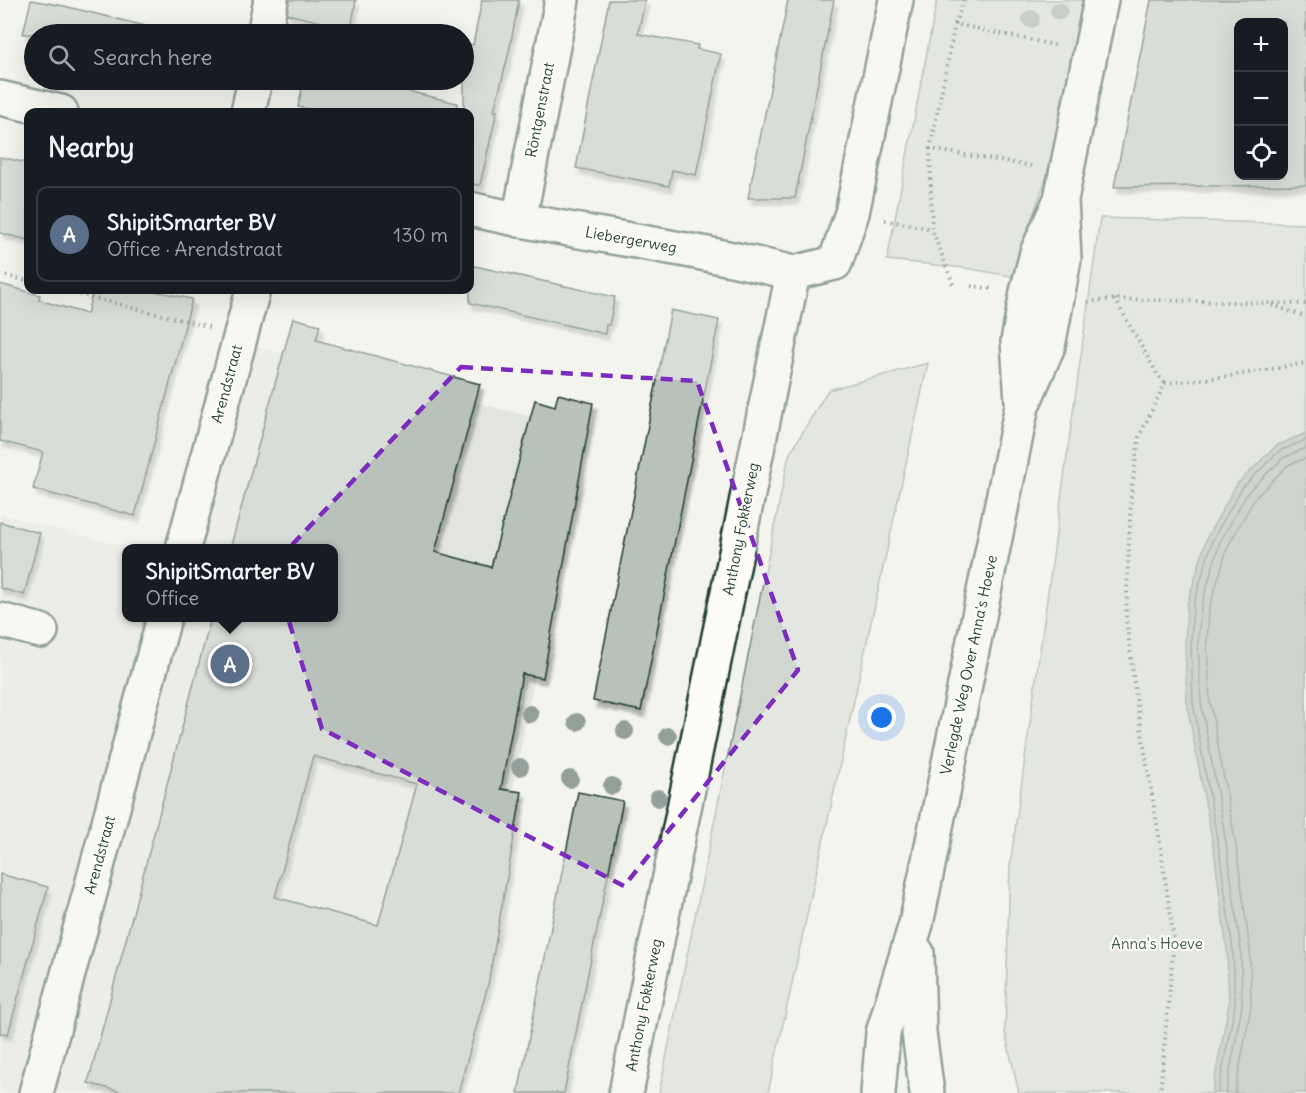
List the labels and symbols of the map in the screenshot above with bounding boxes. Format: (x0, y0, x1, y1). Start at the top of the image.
street label: Röntgenstraat (521, 61, 558, 159)
street label: Liebergerweg (584, 222, 678, 257)
street label: Arendstraat (207, 342, 246, 425)
street label: Anthony Fokkerweg (718, 461, 763, 597)
street label: Verlegde Weg Over Anna's Hoeve (936, 553, 1001, 777)
pin: A (210, 642, 250, 686)
your location (867, 703, 896, 732)
street label: Arendstraat (80, 813, 119, 896)
park label: Anna's Hoeve (1111, 934, 1203, 953)
street label: Anthony Fokkerweg (621, 937, 666, 1073)

